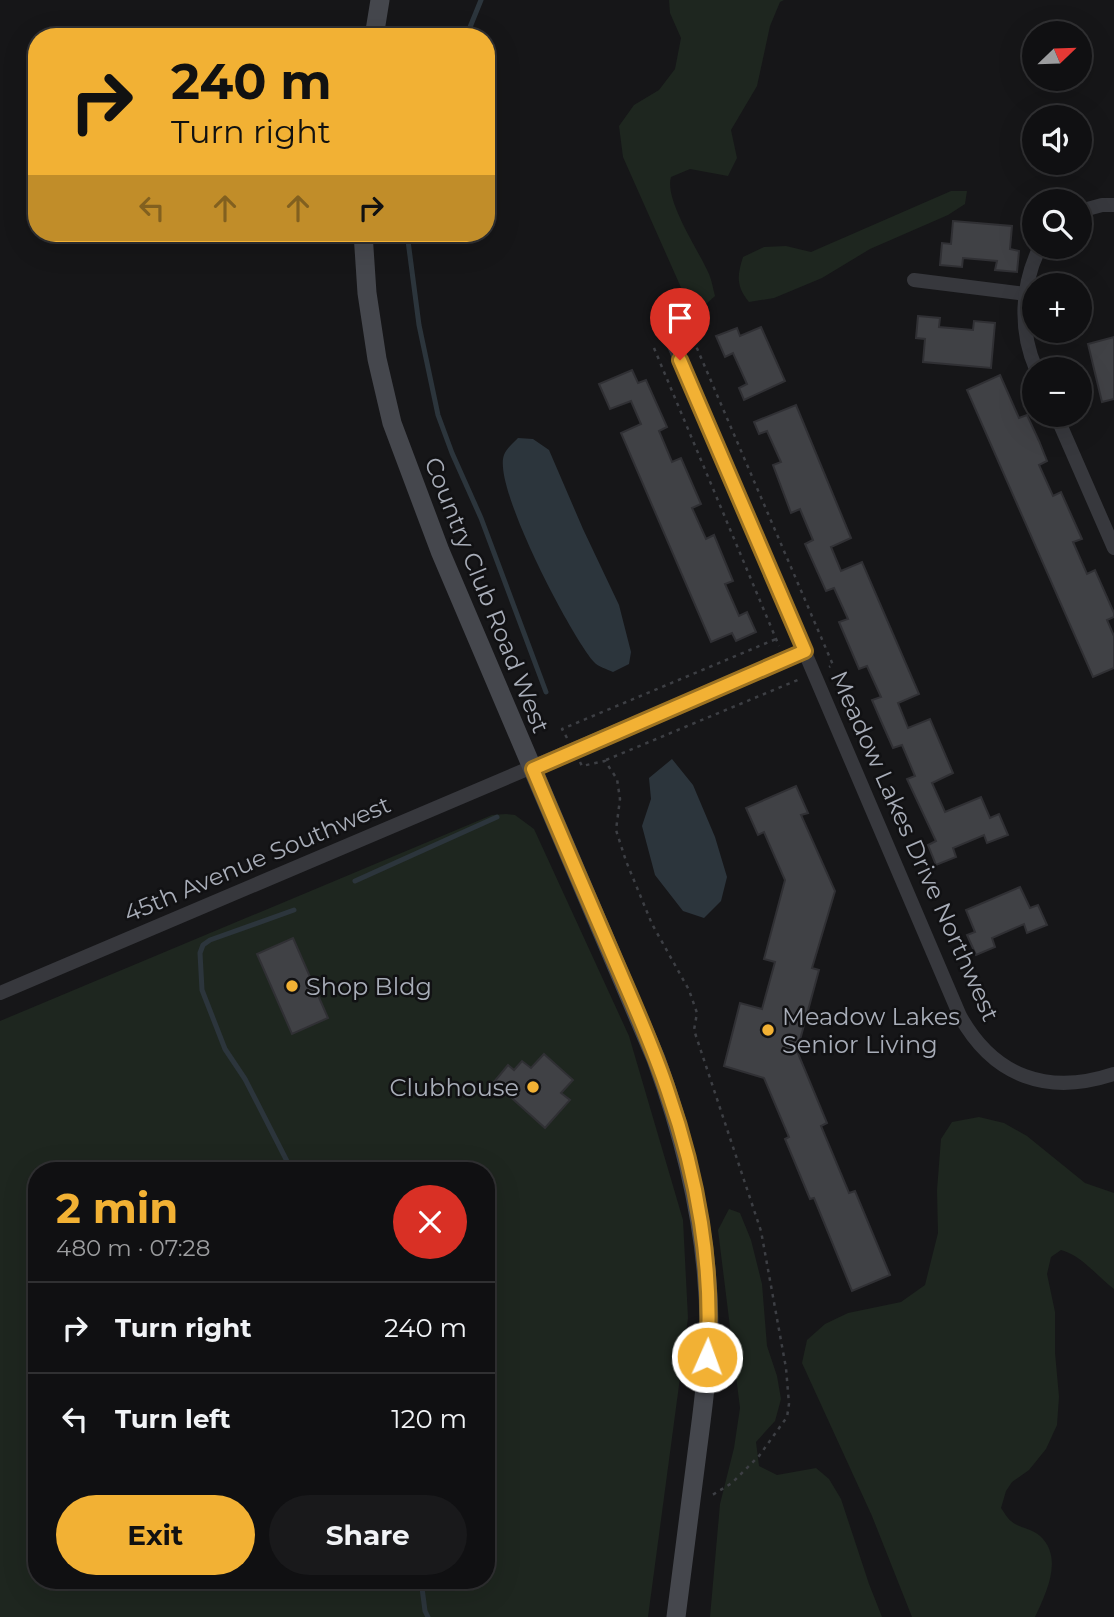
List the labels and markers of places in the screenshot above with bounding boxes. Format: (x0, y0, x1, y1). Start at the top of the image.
pin (650, 288, 710, 360)
place label: Shop Bldg (306, 972, 432, 1001)
marker: Shop Bldg (284, 978, 300, 994)
place label: Meadow Lakes Senior Living (782, 1002, 960, 1059)
marker: Meadow Lakes Senior Living (760, 1022, 776, 1038)
place label: Clubhouse (390, 1073, 519, 1102)
marker: Clubhouse (525, 1079, 541, 1095)

